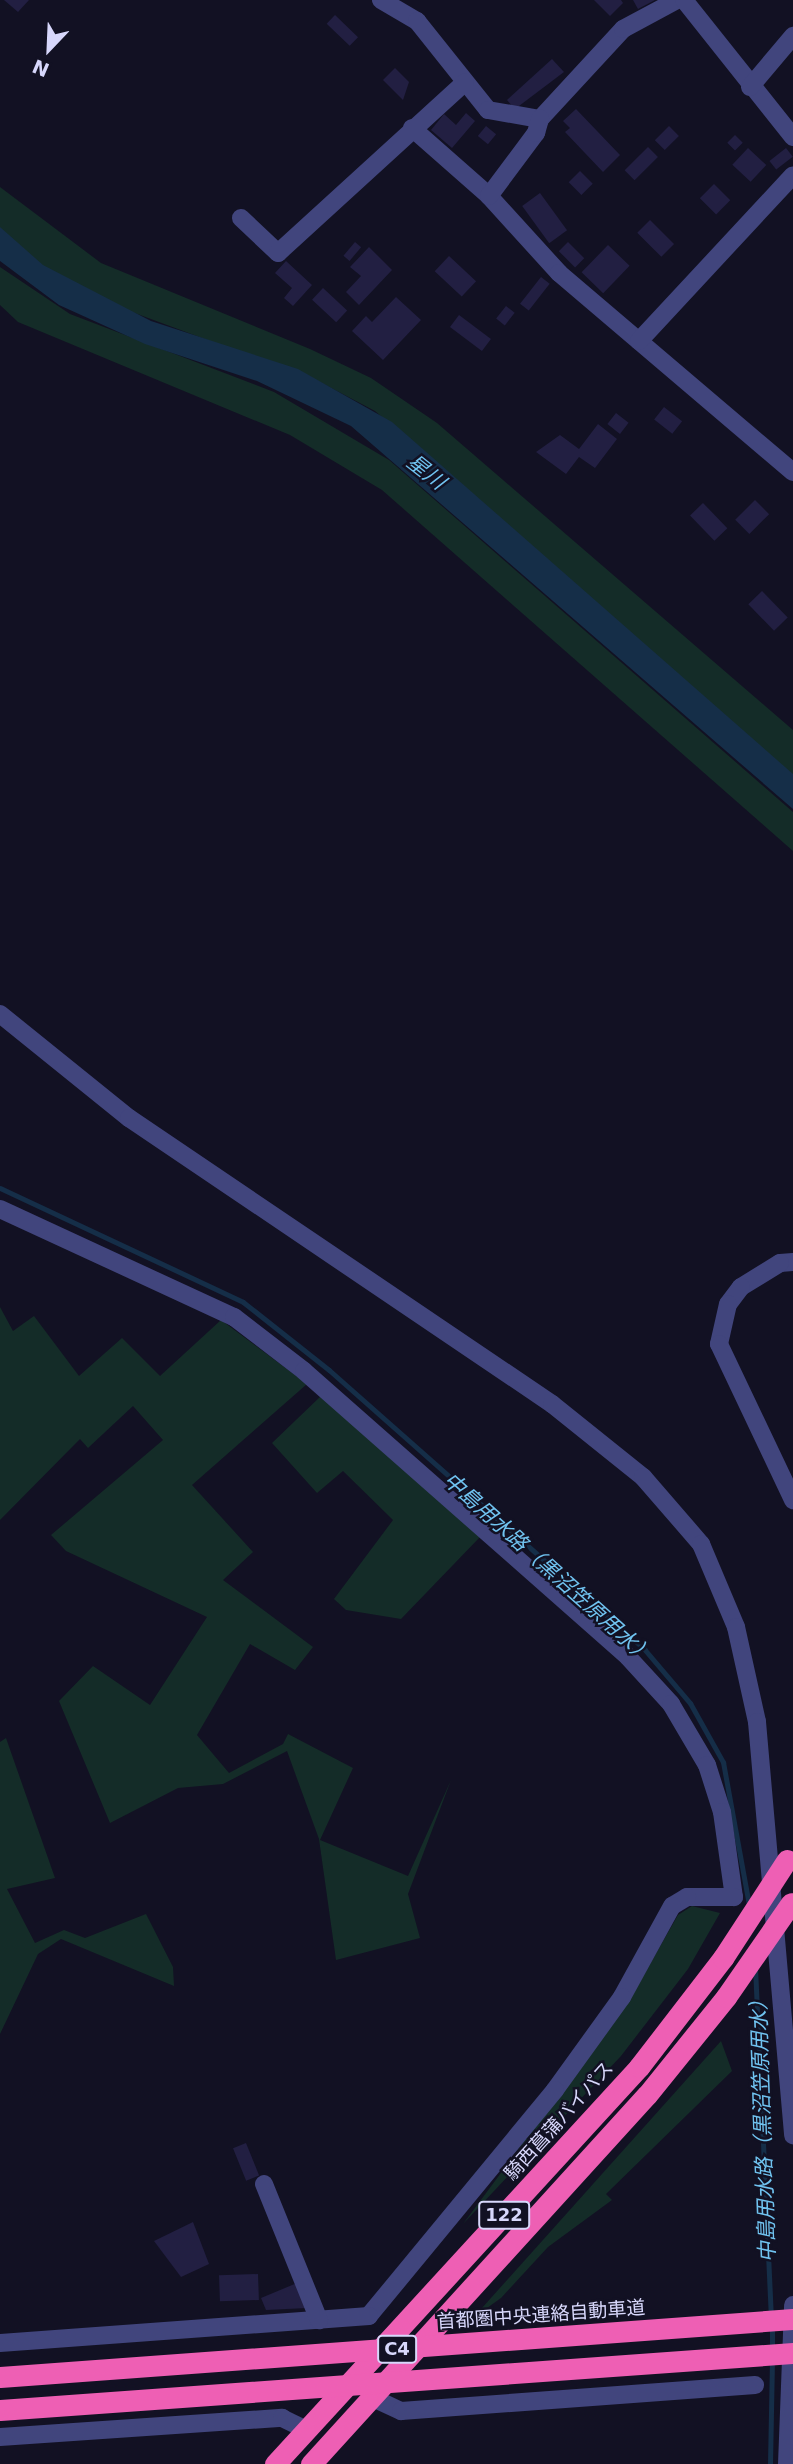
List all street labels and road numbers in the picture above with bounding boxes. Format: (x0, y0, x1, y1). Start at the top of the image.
street label: 騎西菖蒲バイパス (500, 2057, 618, 2185)
road number: 122 (478, 2200, 530, 2230)
street label: 首都圏中央連絡自動車道 (436, 2296, 646, 2334)
road number: C4 (376, 2334, 418, 2364)

